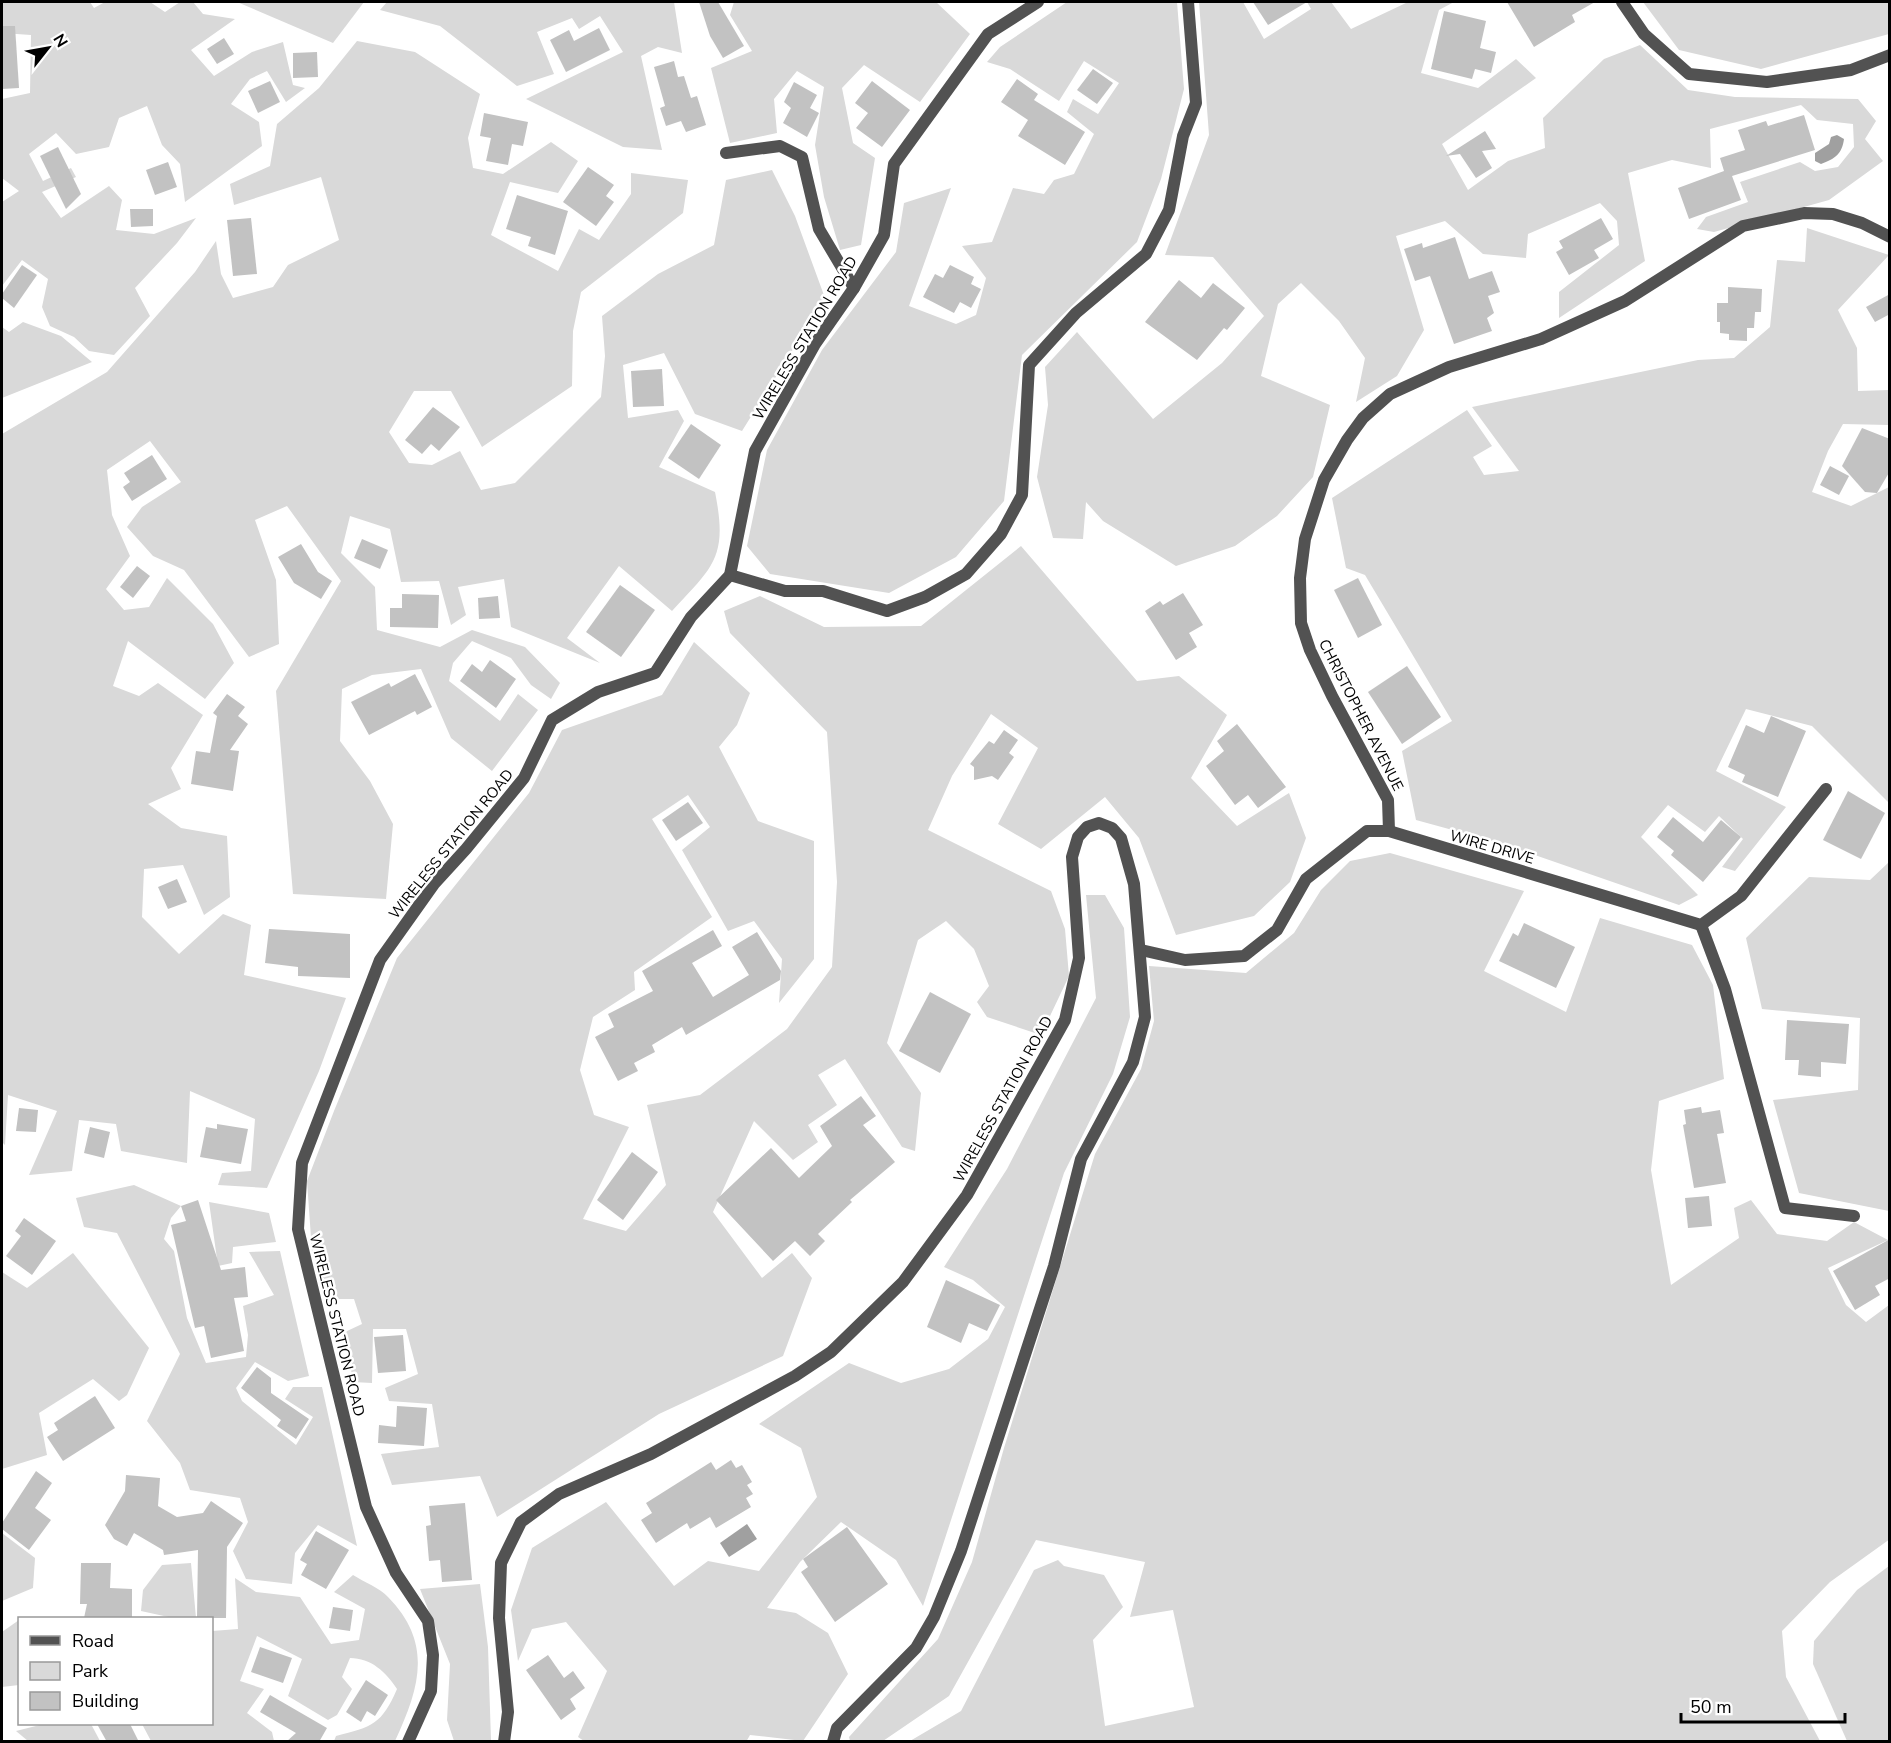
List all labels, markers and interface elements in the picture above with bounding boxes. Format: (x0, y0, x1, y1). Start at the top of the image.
north arrow (18, 18, 78, 78)
text: N (47, 30, 73, 52)
street label: WIRELESS STATION ROAD (748, 252, 862, 424)
street label: CHRISTOPHER AVENUE (1314, 636, 1408, 794)
street label: WIRELESS STATION ROAD (384, 765, 518, 923)
street label: WIRE DRIVE (1447, 825, 1537, 869)
street label: WIRELESS STATION ROAD (949, 1012, 1057, 1186)
street label: WIRELESS STATION ROAD (305, 1232, 369, 1418)
legend (18, 1617, 213, 1725)
text: Road (72, 1629, 114, 1653)
text: Park (72, 1659, 109, 1683)
scale bar (1681, 1686, 1844, 1724)
text: Building (72, 1689, 139, 1713)
text: 50 m (1690, 1695, 1732, 1719)

